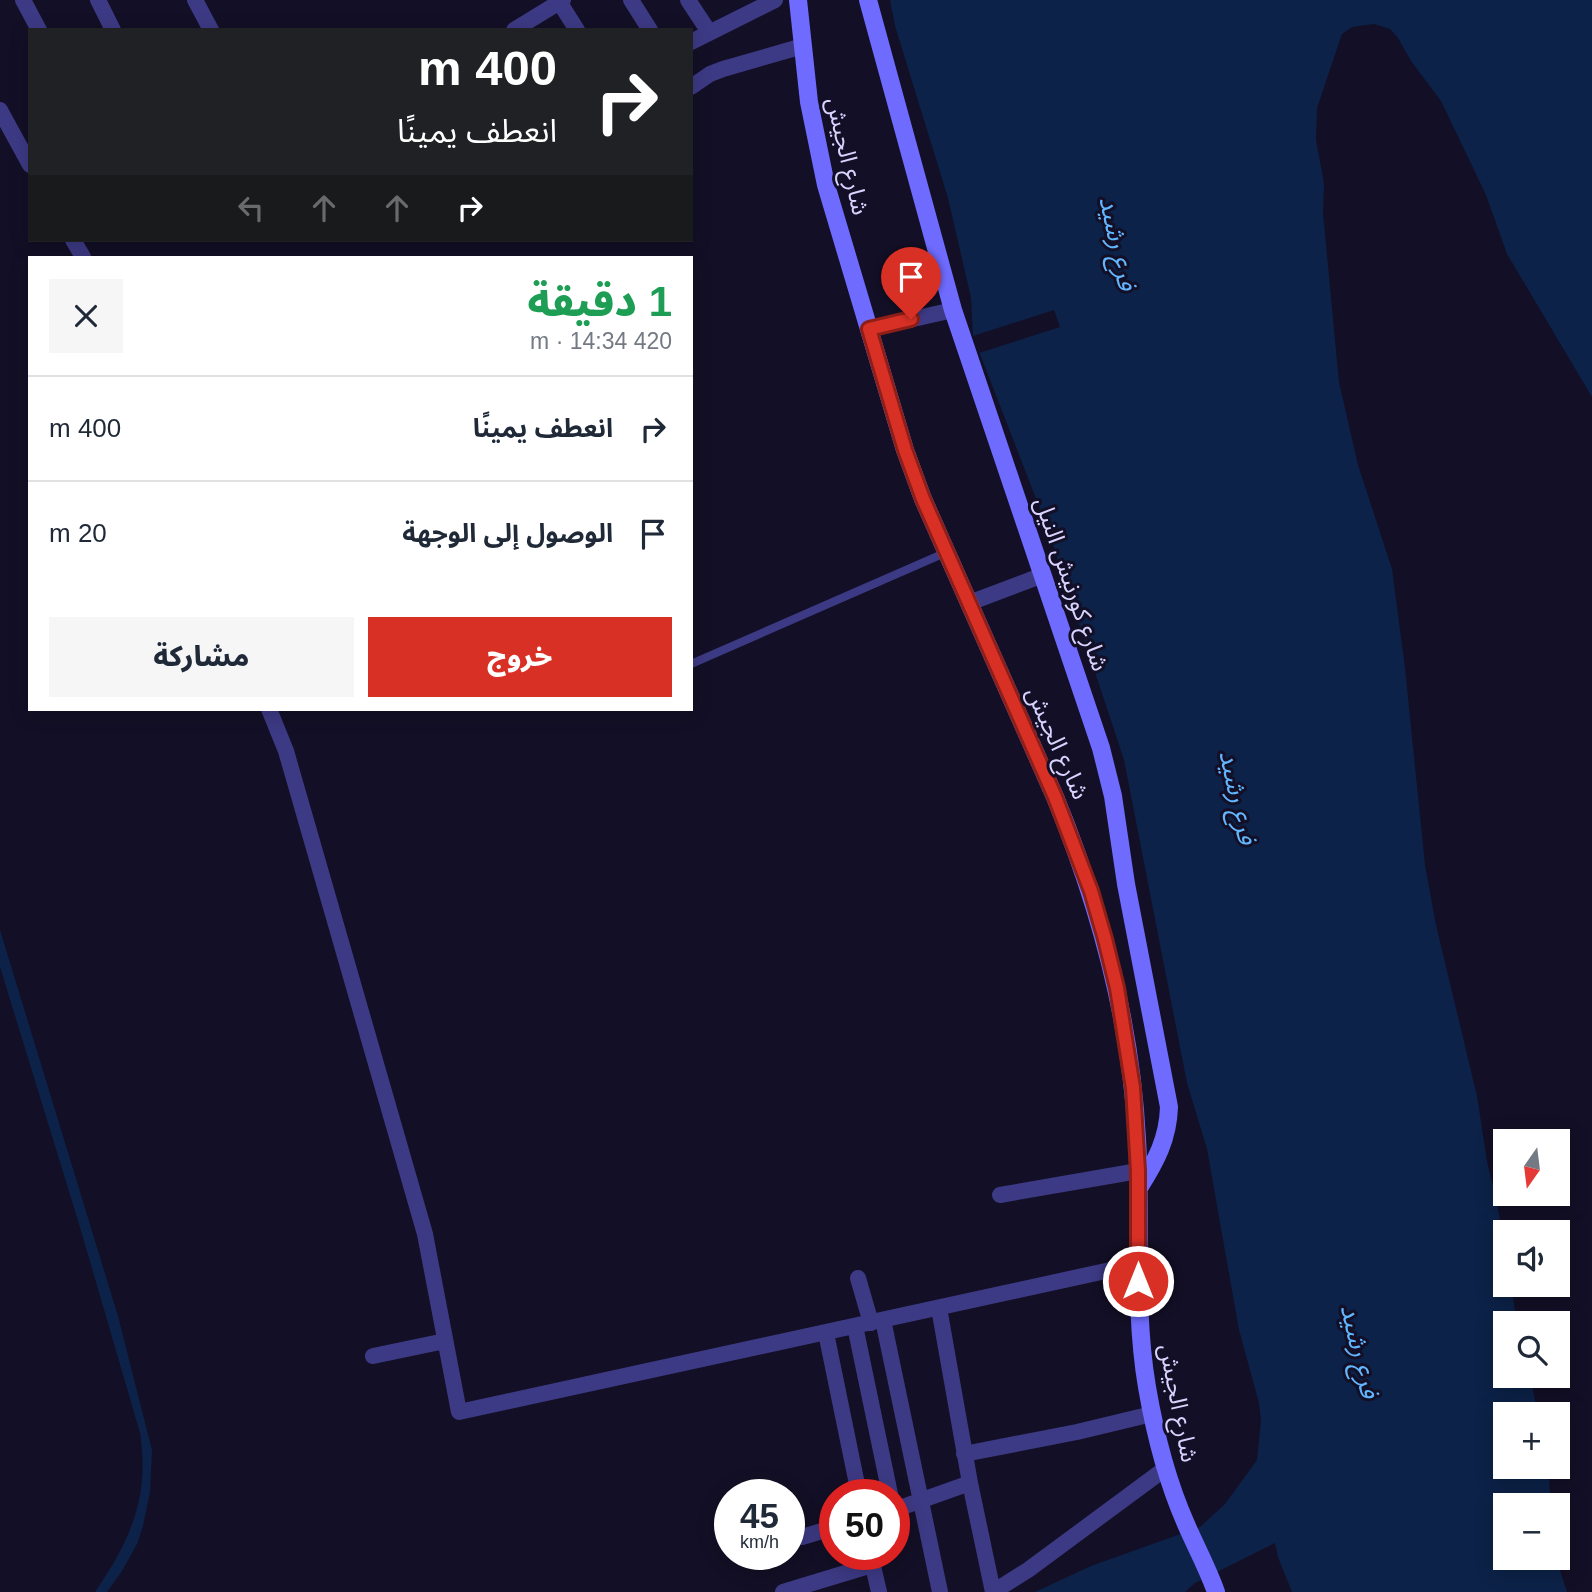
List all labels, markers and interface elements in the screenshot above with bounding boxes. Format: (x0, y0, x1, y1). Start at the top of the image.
text: 400 m (418, 41, 557, 95)
icon: right (581, 56, 672, 147)
street label: شارع الجيش (817, 94, 875, 218)
text: انعطف يمينًا (397, 113, 557, 149)
icon: left (232, 189, 270, 227)
icon: ahead (305, 189, 343, 227)
icon: ahead (378, 189, 416, 227)
icon: right (451, 189, 489, 227)
water label: فرع رشيد (1089, 193, 1143, 295)
pin (881, 247, 941, 319)
icon: arrive (892, 258, 930, 296)
text: 1 دقيقة (527, 278, 672, 325)
button: close (49, 279, 123, 353)
text: 420 m · 14:34 (530, 328, 672, 354)
icon: right (634, 410, 672, 448)
text: 400 m (49, 413, 121, 443)
text: انعطف يمينًا (473, 413, 613, 443)
street label: شارع كورنيش النيل (1026, 494, 1114, 676)
icon: arrive (634, 515, 672, 553)
text: 20 m (49, 518, 107, 548)
text: الوصول إلى الوجهة (402, 518, 613, 548)
button: مشاركة (49, 617, 354, 697)
button: خروج (368, 617, 672, 697)
street label: شارع الجيش (1018, 683, 1095, 805)
water label: فرع رشيد (1209, 747, 1263, 849)
north arrow (1493, 1129, 1570, 1206)
map controls (1493, 1129, 1570, 1570)
button: sound (1493, 1220, 1570, 1297)
position arrow (1101, 1244, 1175, 1318)
water label: فرع رشيد (1330, 1301, 1386, 1403)
button: search (1493, 1311, 1570, 1388)
street label: شارع الجيش (1150, 1341, 1204, 1465)
button: + (1493, 1402, 1570, 1479)
speed limit sign: 50 (819, 1479, 910, 1570)
button: − (1493, 1493, 1570, 1570)
text: 45 (740, 1496, 779, 1535)
text: km/h (740, 1532, 779, 1552)

